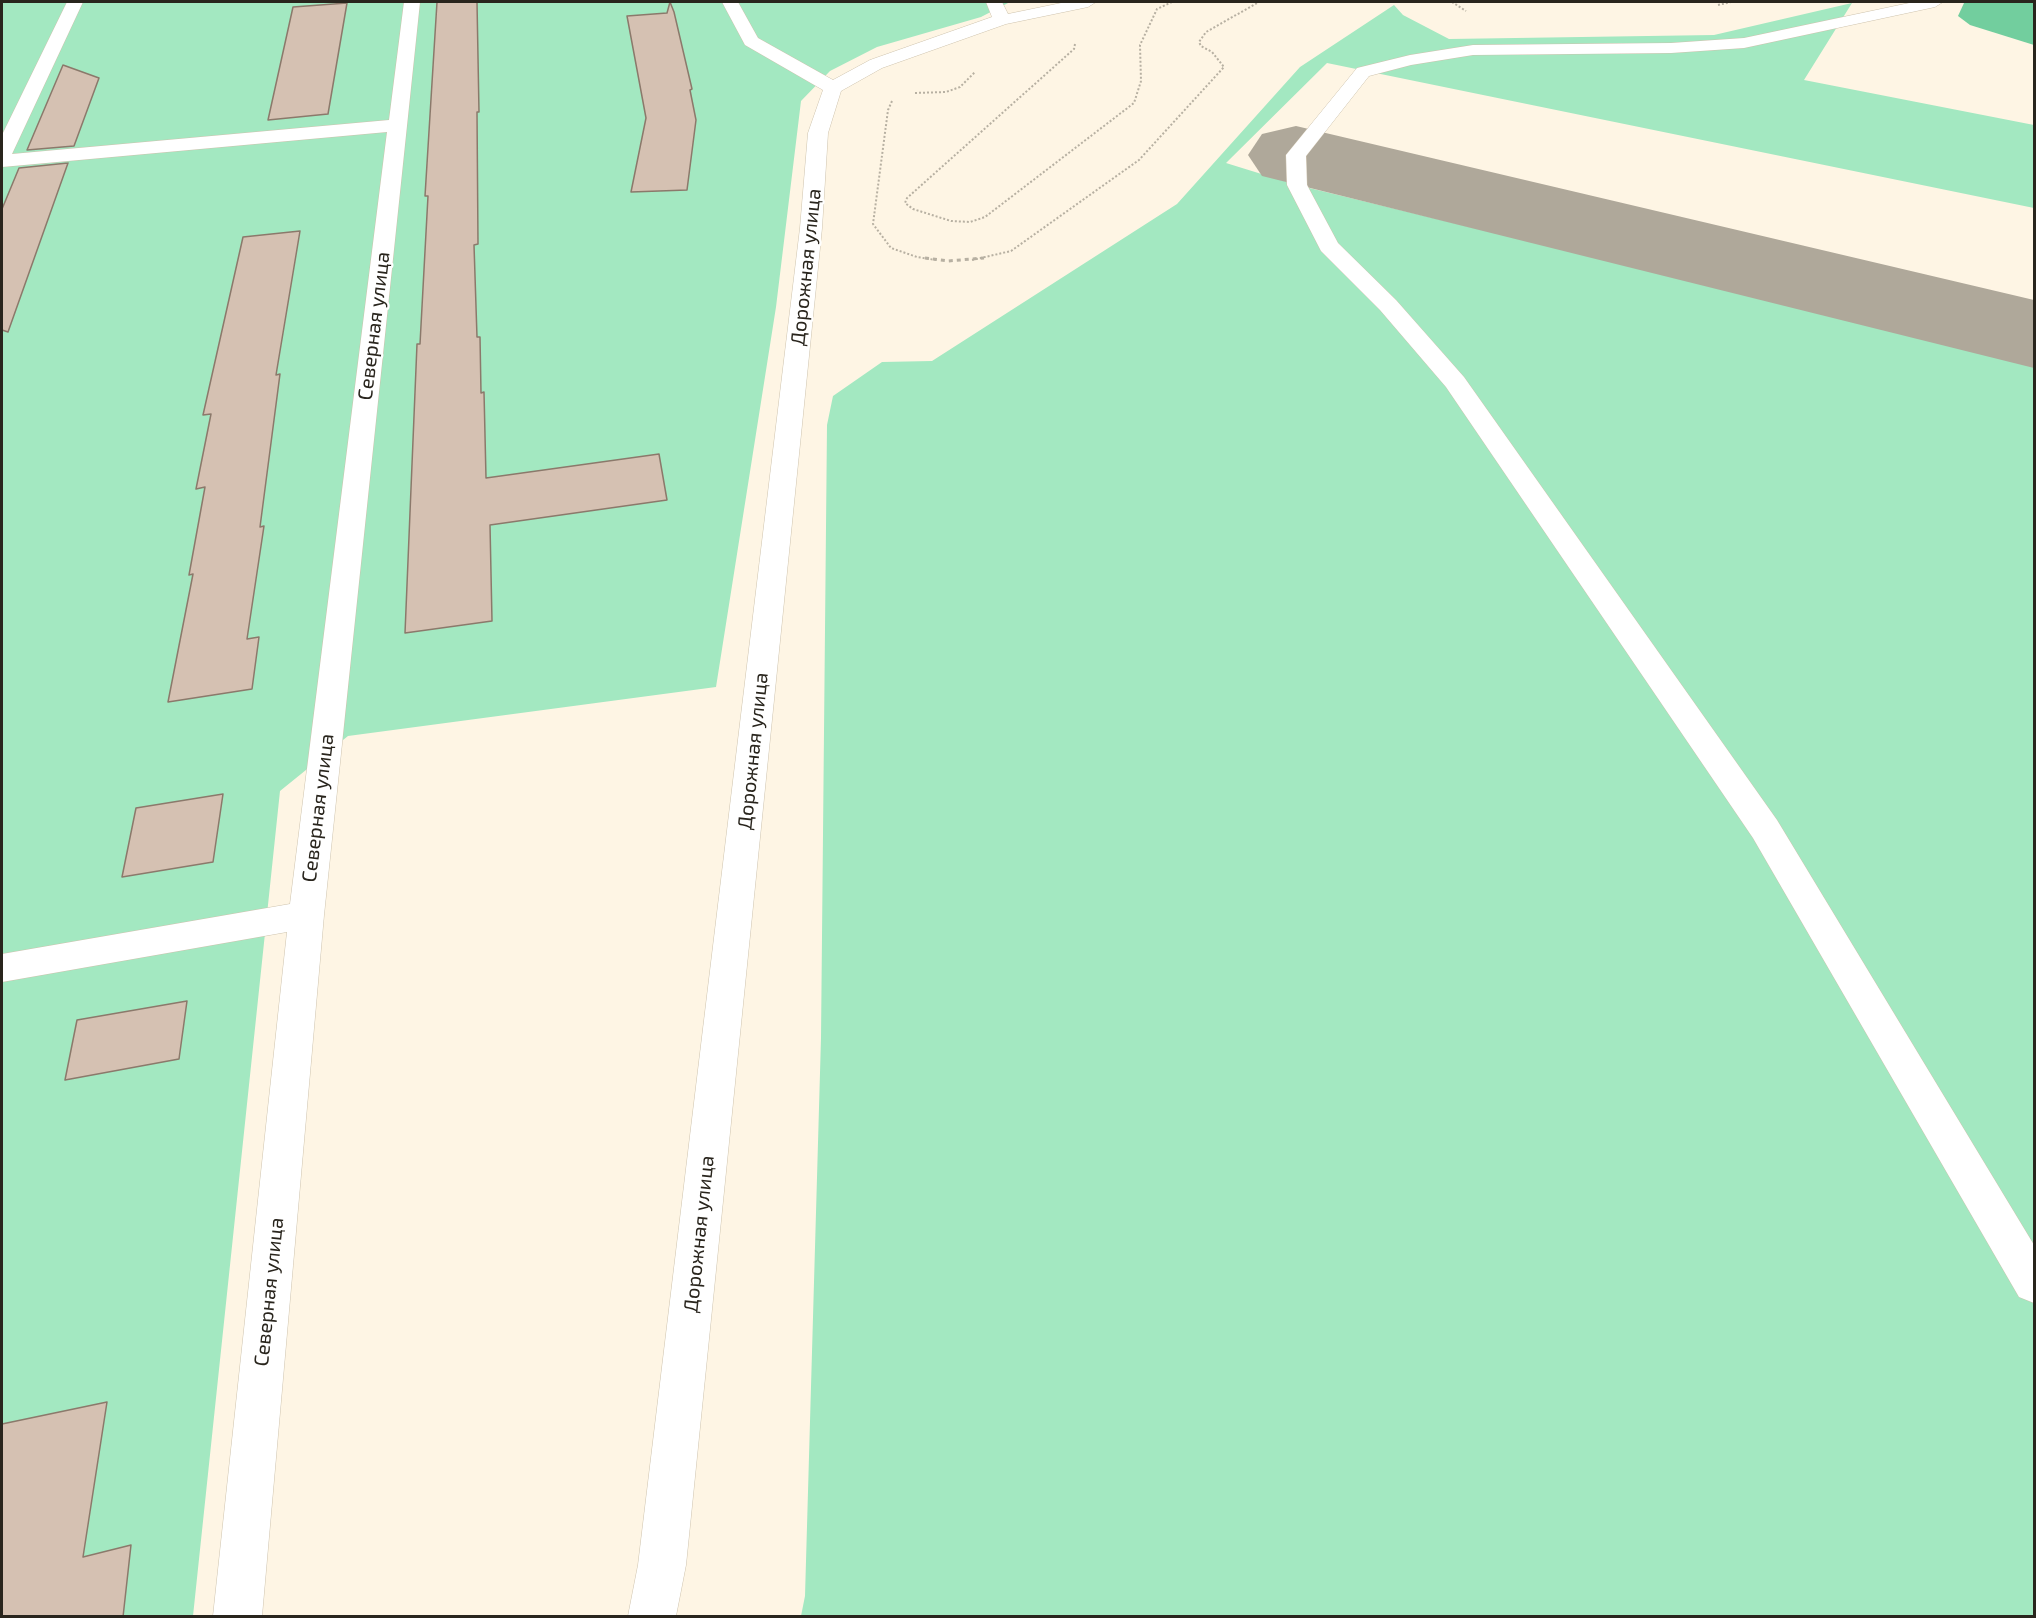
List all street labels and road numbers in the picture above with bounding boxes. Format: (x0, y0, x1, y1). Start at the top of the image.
street label: Дорожная улица (786, 187, 826, 347)
street label: Северная улица (353, 250, 395, 402)
street label: Дорожная улица (733, 671, 773, 831)
street label: Северная улица (297, 732, 339, 884)
street label: Дорожная улица (679, 1154, 719, 1314)
street label: Северная улица (249, 1216, 289, 1368)

